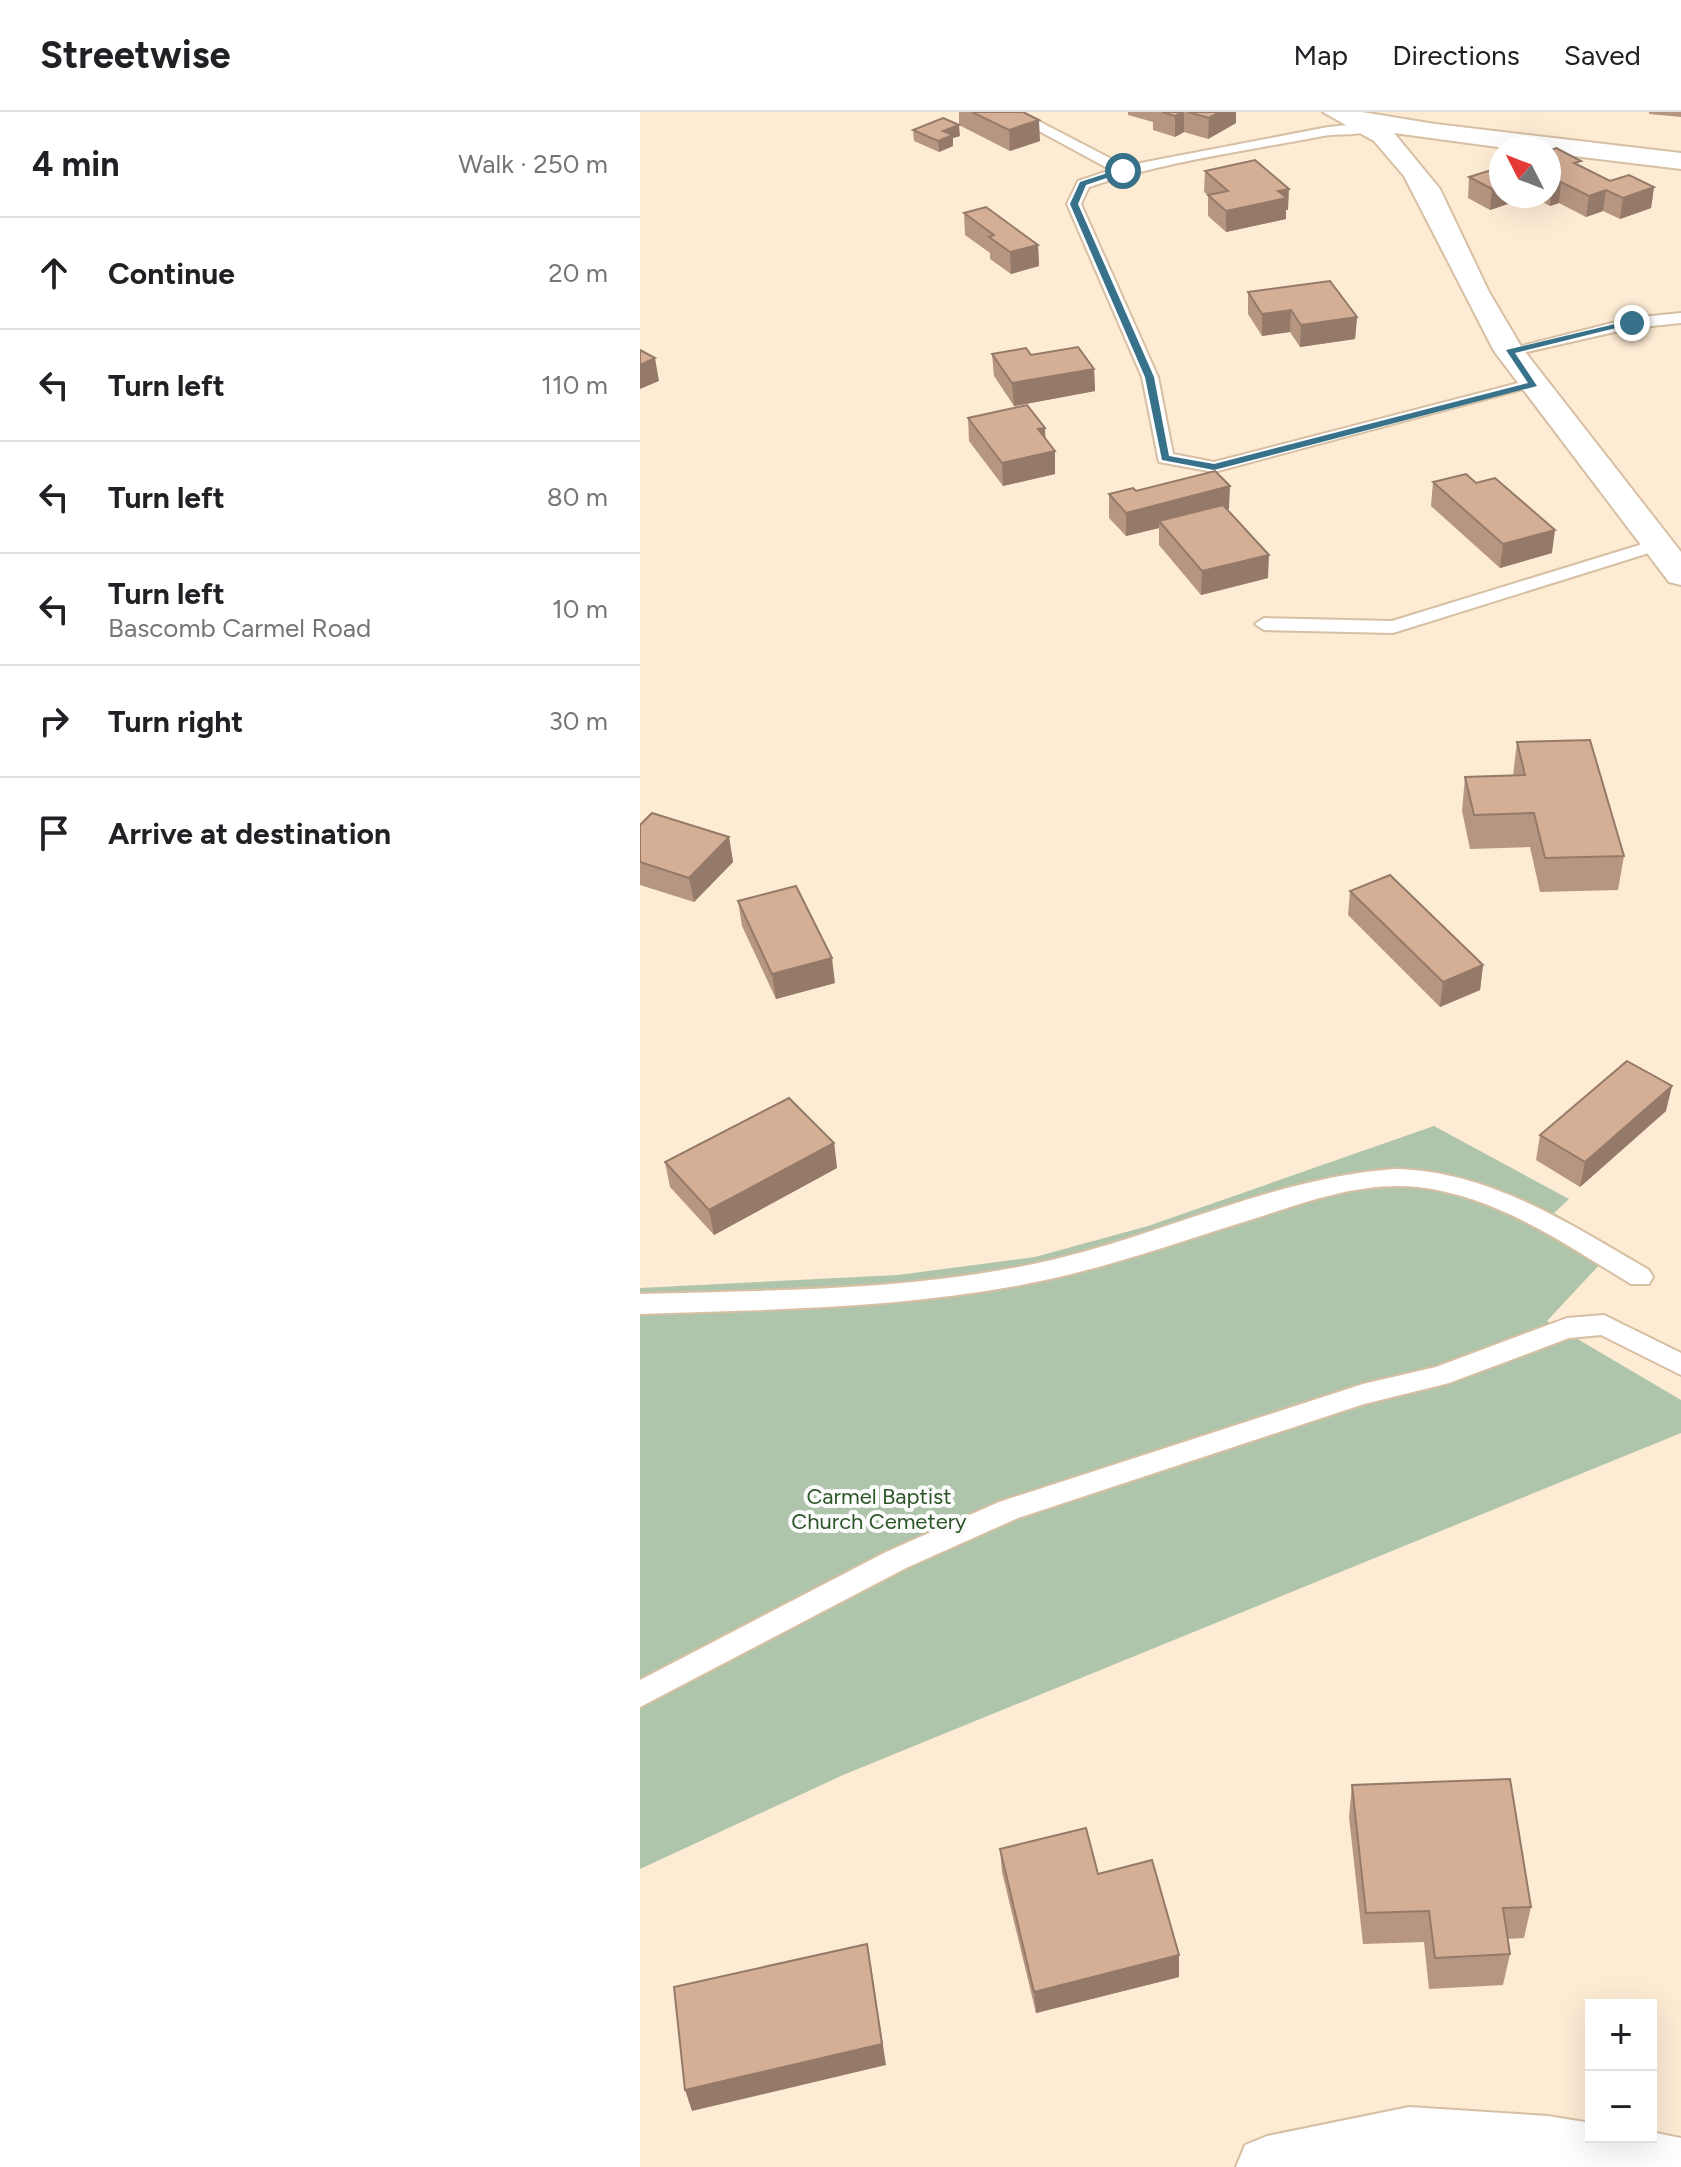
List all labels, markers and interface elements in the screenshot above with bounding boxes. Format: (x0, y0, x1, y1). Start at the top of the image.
text: Streetwise (40, 32, 231, 78)
text: Map (1294, 38, 1348, 72)
text: Directions (1392, 38, 1520, 72)
text: Saved (1564, 38, 1641, 72)
north arrow (1489, 136, 1561, 208)
text: 4 min (32, 144, 119, 185)
text: Walk · 250 m (458, 148, 608, 180)
route start (1105, 153, 1141, 189)
icon: ahead (32, 251, 76, 295)
text: Continue (108, 255, 235, 292)
text: 20 m (548, 257, 608, 289)
route end (1614, 305, 1650, 341)
icon: left (32, 363, 76, 407)
text: Turn left (108, 367, 225, 404)
text: 110 m (541, 369, 608, 401)
icon: left (32, 475, 76, 519)
text: Turn left (108, 479, 225, 516)
text: 80 m (547, 481, 608, 513)
text: Turn left (108, 575, 225, 612)
icon: left (32, 587, 76, 631)
text: 10 m (552, 593, 608, 625)
text: Bascomb Carmel Road (108, 612, 371, 644)
icon: right (32, 699, 76, 743)
text: Turn right (108, 703, 243, 740)
text: 30 m (549, 705, 608, 737)
icon: arrive (32, 811, 76, 855)
text: Arrive at destination (108, 815, 391, 852)
park label: Carmel Baptist Church Cemetery (791, 1483, 967, 1535)
map controls (1585, 1999, 1657, 2143)
button: + (1585, 1999, 1657, 2071)
button: − (1585, 2071, 1657, 2143)

